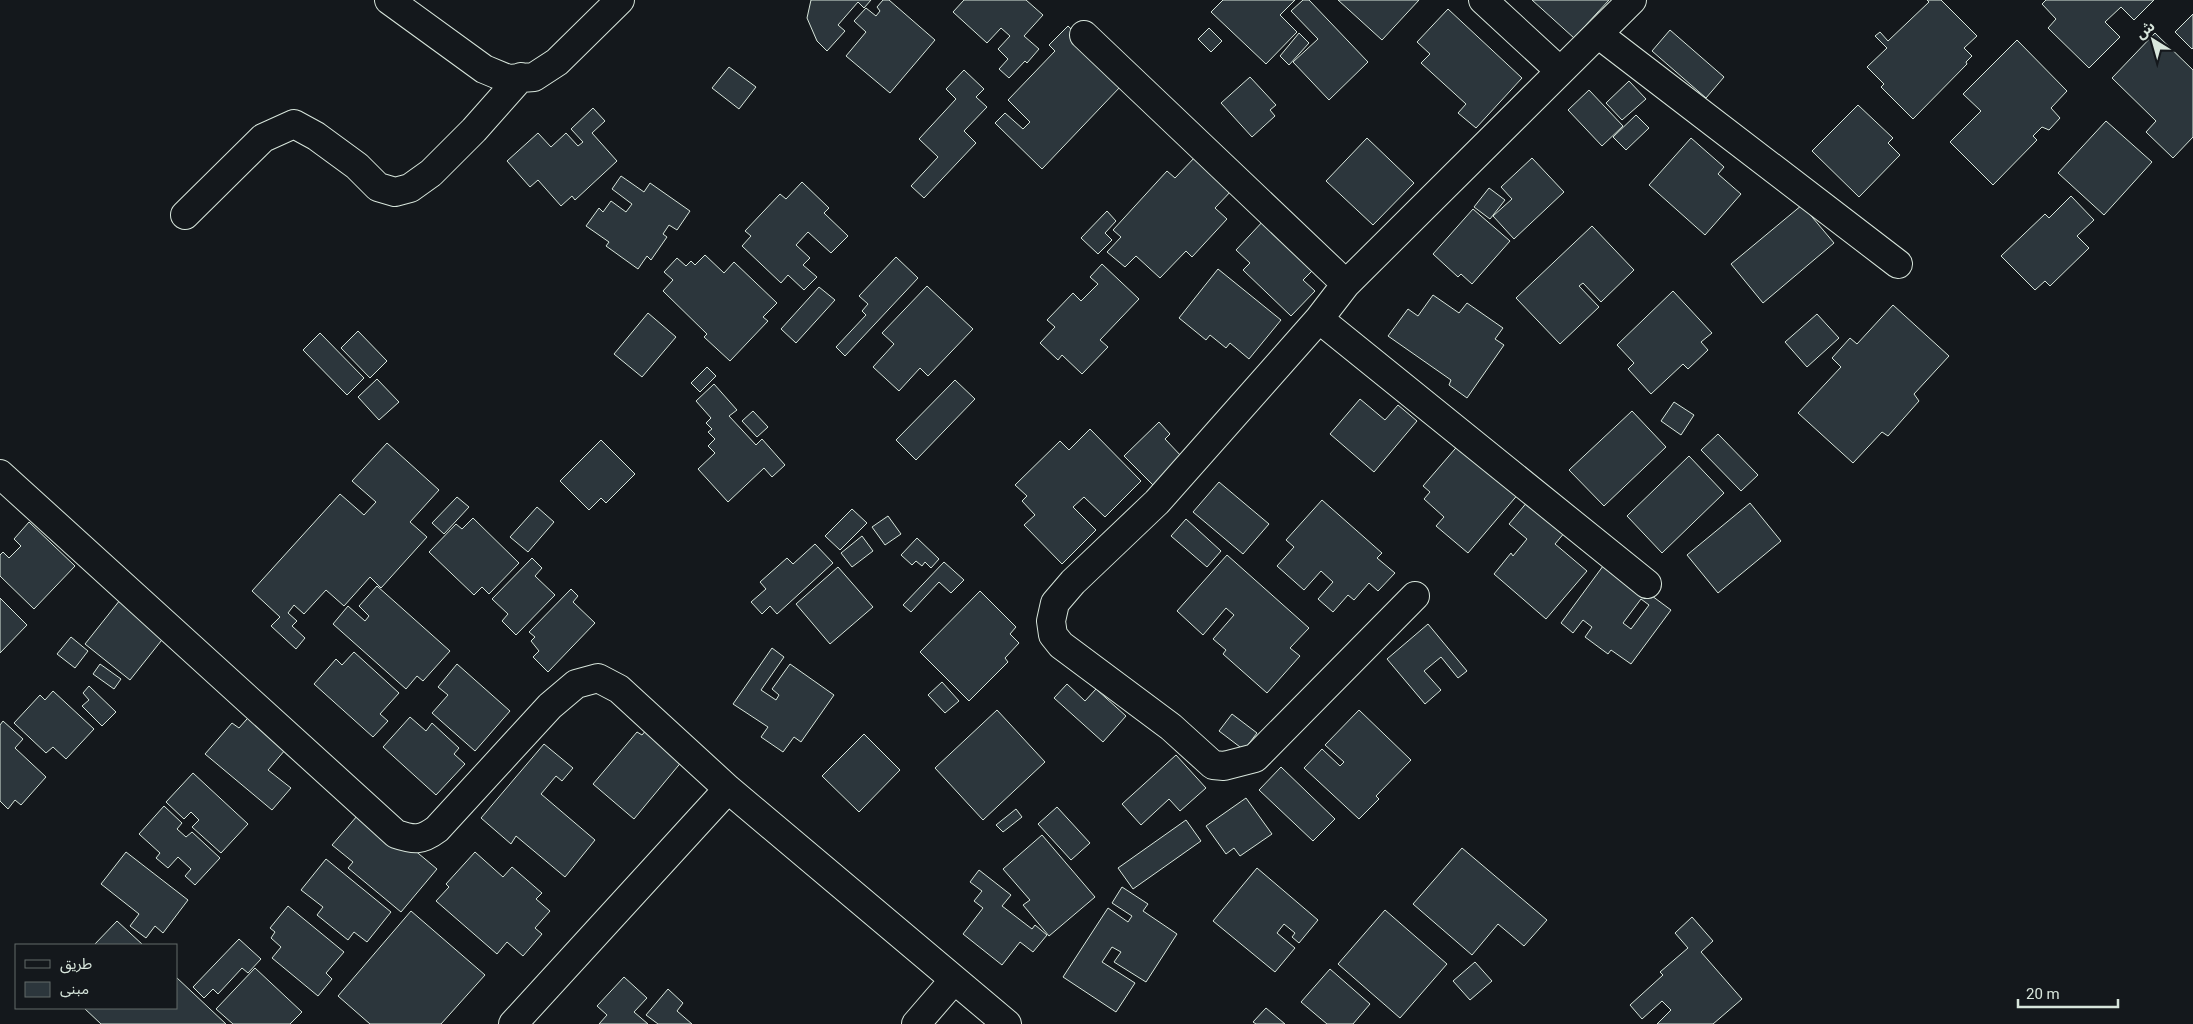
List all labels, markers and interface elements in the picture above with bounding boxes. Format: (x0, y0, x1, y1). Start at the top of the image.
north arrow (2128, 15, 2178, 65)
text: ش (2133, 17, 2158, 42)
legend (15, 944, 178, 1009)
text: طريق (60, 955, 92, 974)
scale bar (2018, 976, 2118, 1008)
text: مبنى (60, 980, 89, 998)
text: 20 m (2026, 985, 2060, 1003)

